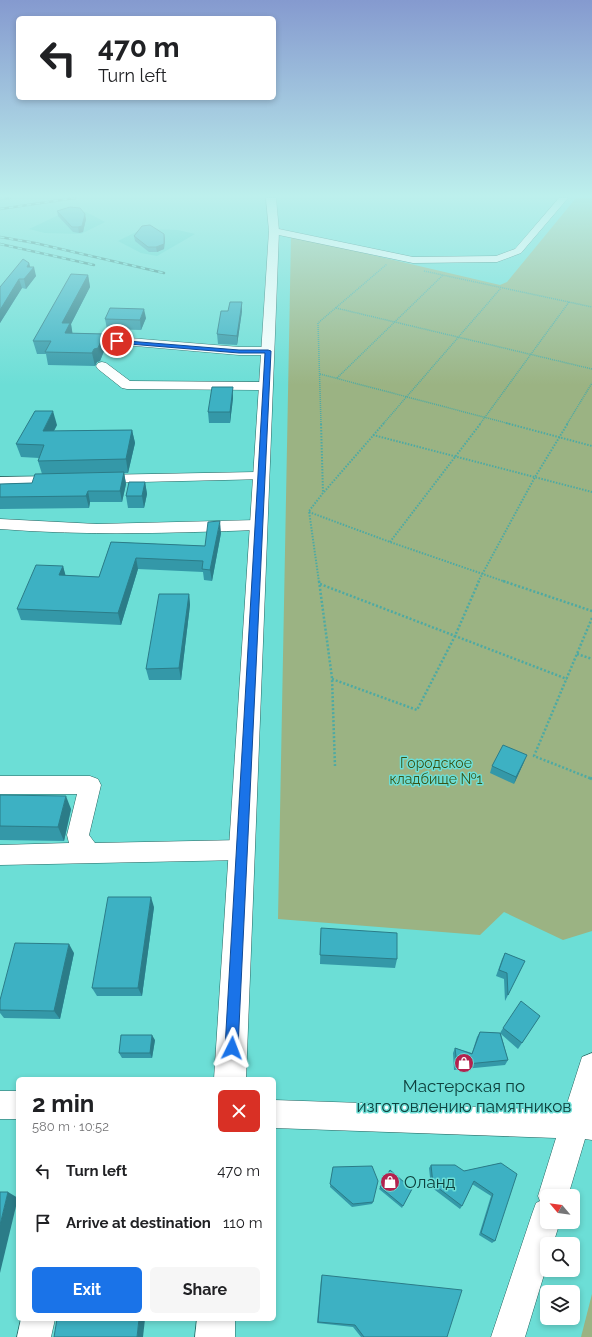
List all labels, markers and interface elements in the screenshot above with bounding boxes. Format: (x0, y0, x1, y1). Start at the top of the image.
text: 470 m (98, 31, 180, 64)
icon: left (32, 32, 84, 84)
text: Turn left (98, 65, 167, 86)
pin (100, 324, 134, 358)
icon: arrive (106, 330, 128, 352)
park label: Городское кладбище №1 (389, 755, 483, 787)
position arrow (211, 1027, 253, 1069)
shop icon: Мастерская по изготовлению памятников (453, 1052, 475, 1074)
place label: Мастерская по изготовлению памятников (357, 1076, 571, 1116)
text: 2 min (32, 1089, 94, 1118)
button: close (218, 1090, 260, 1132)
text: 580 m · 10:52 (32, 1119, 109, 1134)
icon: left (32, 1160, 54, 1182)
text: Turn left (66, 1162, 127, 1180)
text: 470 m (217, 1162, 260, 1180)
shop icon: Оланд (379, 1171, 401, 1193)
place label: Оланд (404, 1172, 456, 1192)
north arrow (540, 1189, 580, 1229)
map controls (540, 1189, 580, 1325)
icon: arrive (32, 1212, 54, 1234)
text: Arrive at destination (66, 1214, 211, 1232)
text: 110 m (223, 1214, 263, 1232)
button: search (540, 1237, 580, 1277)
button: Exit (32, 1267, 142, 1313)
button: Share (150, 1267, 260, 1313)
button: layers (540, 1285, 580, 1325)

